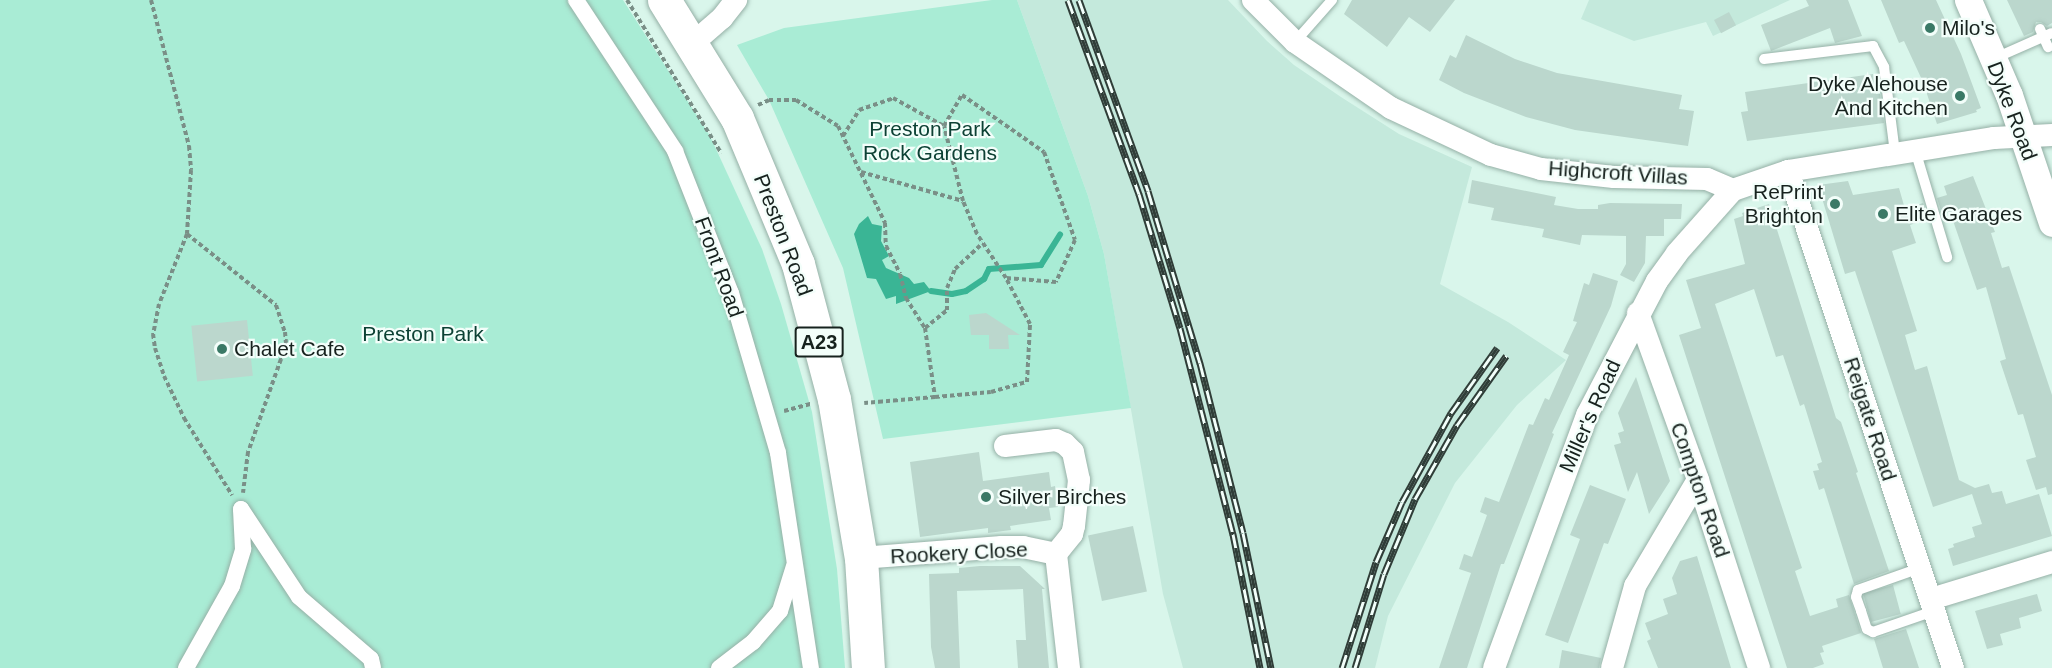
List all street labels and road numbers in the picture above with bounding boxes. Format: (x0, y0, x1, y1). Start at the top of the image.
street label: Dyke Road (1982, 58, 2042, 164)
street label: Highcroft Villas (1547, 156, 1689, 190)
street label: Preston Road (748, 171, 818, 299)
street label: Front Road (689, 213, 749, 321)
road number: A23 (794, 325, 844, 359)
street label: Reigate Road (1838, 354, 1902, 484)
street label: Miller's Road (1554, 356, 1626, 476)
street label: Compton Road (1665, 419, 1735, 561)
street label: Rookery Close (890, 537, 1028, 569)

